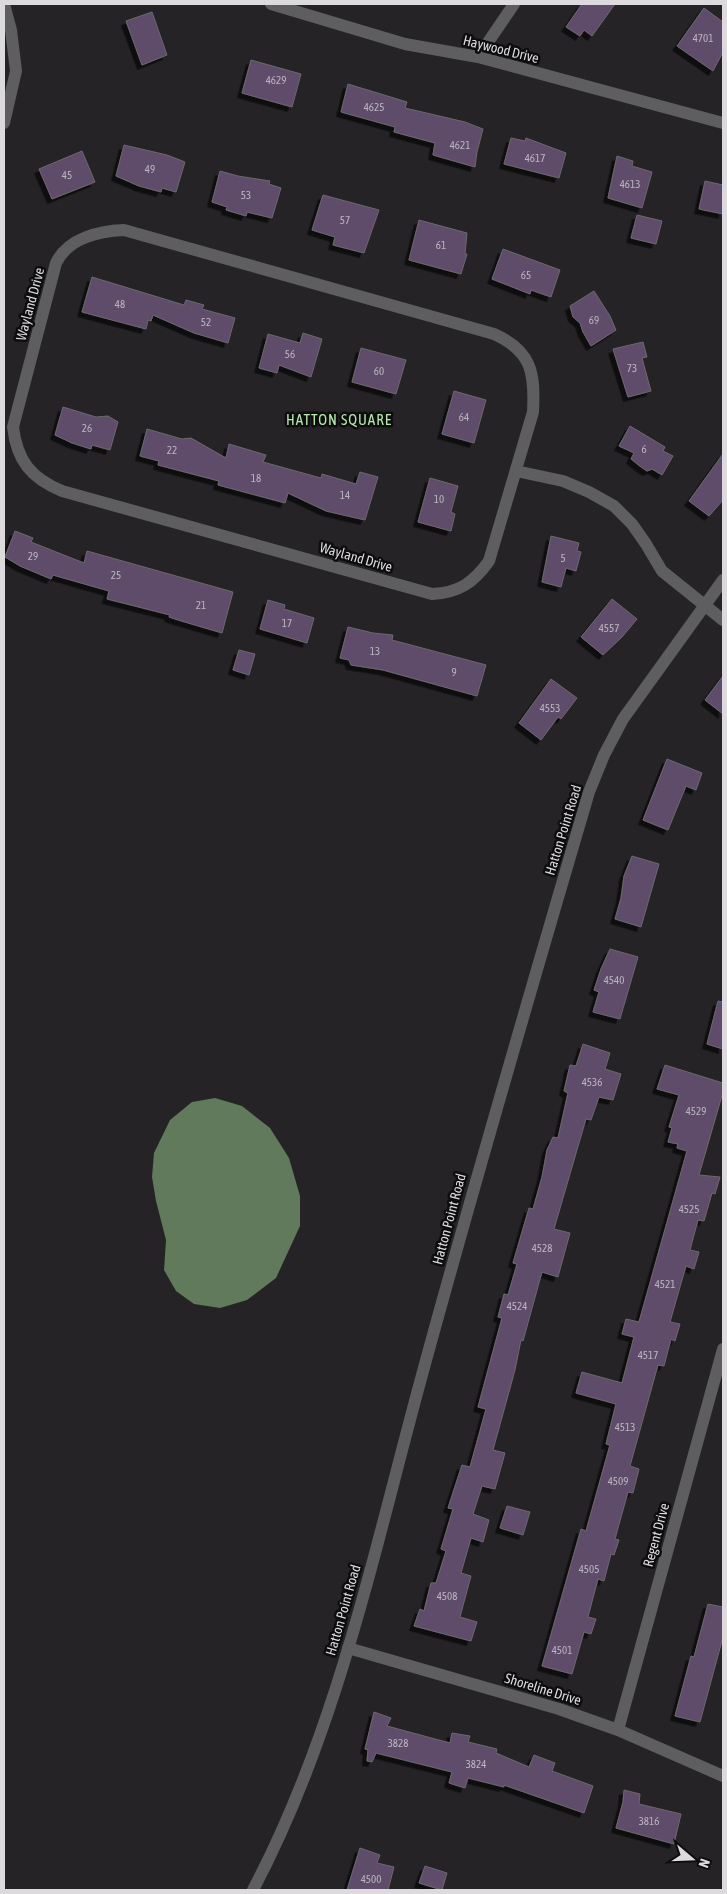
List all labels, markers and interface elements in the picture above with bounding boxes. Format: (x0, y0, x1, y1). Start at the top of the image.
street label: Haywood Drive (461, 32, 541, 66)
house number: 4701 (693, 32, 713, 44)
house number: 4629 (266, 74, 286, 86)
house number: 4625 (364, 101, 384, 113)
house number: 4621 (450, 139, 470, 151)
house number: 4617 (525, 152, 545, 164)
house number: 49 (145, 163, 155, 175)
house number: 45 (62, 169, 72, 181)
house number: 4613 (620, 178, 640, 190)
house number: 53 (241, 189, 251, 201)
house number: 57 (340, 214, 350, 226)
house number: 61 (436, 239, 446, 251)
street label: Wayland Drive (13, 266, 47, 342)
house number: 65 (521, 269, 531, 281)
house number: 48 (115, 298, 125, 310)
house number: 69 (589, 314, 599, 326)
house number: 52 (201, 316, 211, 328)
house number: 56 (285, 348, 295, 360)
house number: 73 (627, 362, 637, 374)
house number: 60 (374, 365, 384, 377)
district label: HATTON SQUARE (286, 411, 392, 428)
house number: 64 (459, 411, 469, 423)
house number: 26 (82, 422, 92, 434)
house number: 6 (641, 443, 647, 455)
house number: 22 (167, 444, 177, 456)
house number: 18 (251, 472, 261, 484)
house number: 14 (340, 489, 350, 501)
house number: 10 (434, 493, 444, 505)
street label: Wayland Drive (318, 539, 394, 575)
house number: 29 (28, 550, 38, 562)
house number: 5 (560, 552, 566, 564)
house number: 25 (111, 569, 121, 581)
house number: 21 (196, 599, 206, 611)
house number: 17 (282, 617, 292, 629)
house number: 4557 (599, 622, 619, 634)
house number: 13 (370, 645, 380, 657)
house number: 9 (451, 666, 457, 678)
house number: 4553 (540, 702, 560, 714)
street label: Hatton Point Road (542, 783, 584, 877)
house number: 4540 (604, 974, 624, 986)
house number: 4536 (582, 1076, 602, 1088)
house number: 4529 (686, 1105, 706, 1117)
street label: Hatton Point Road (429, 1172, 469, 1266)
house number: 4525 (679, 1203, 699, 1215)
house number: 4528 (532, 1242, 552, 1254)
house number: 4521 (655, 1278, 675, 1290)
house number: 4524 (507, 1300, 527, 1312)
house number: 4517 (638, 1349, 658, 1361)
house number: 4513 (615, 1421, 635, 1433)
house number: 4509 (608, 1475, 628, 1487)
street label: Regent Drive (640, 1501, 672, 1569)
street label: Hatton Point Road (322, 1563, 364, 1657)
house number: 4505 (579, 1563, 599, 1575)
house number: 4508 (437, 1590, 457, 1602)
house number: 4501 (552, 1644, 572, 1656)
street label: Shoreline Drive (503, 1670, 583, 1708)
house number: 3828 (388, 1737, 408, 1749)
house number: 3824 (466, 1758, 486, 1770)
house number: 3816 (639, 1815, 659, 1827)
north arrow (667, 1834, 717, 1884)
text: N (695, 1857, 713, 1870)
house number: 4500 (361, 1873, 381, 1885)

